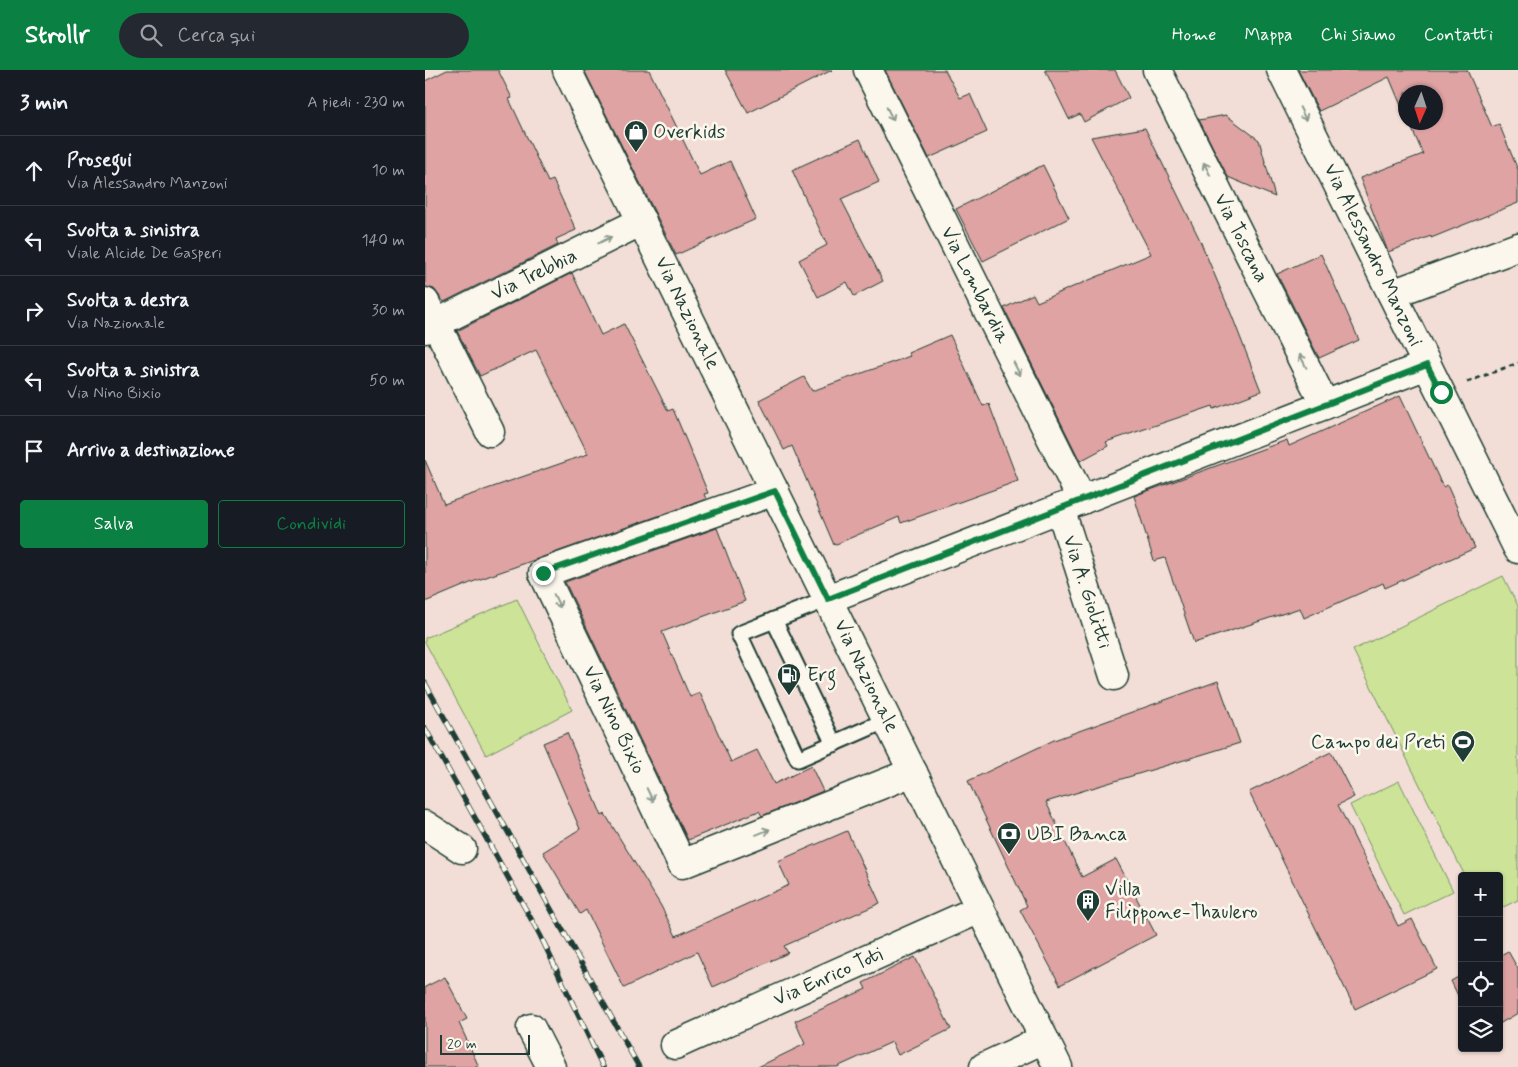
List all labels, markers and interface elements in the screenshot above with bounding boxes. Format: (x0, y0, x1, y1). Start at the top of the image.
search box (119, 13, 469, 58)
text: Strollr (25, 20, 89, 51)
icon: search (137, 21, 165, 49)
text: Cerca qui (177, 23, 255, 48)
text: Home (1172, 23, 1216, 47)
text: Mappa (1244, 23, 1293, 47)
text: Chi siamo (1321, 23, 1396, 47)
text: Contatti (1424, 23, 1493, 47)
north arrow (1398, 85, 1443, 130)
text: 3 min (20, 89, 68, 117)
text: A piedi · 230 m (307, 92, 405, 113)
one-way arrow (885, 106, 895, 121)
one-way arrow (1299, 106, 1308, 121)
shop icon: Overkids (623, 119, 649, 153)
place label: Overkids (653, 119, 726, 146)
text: Prosegui (67, 148, 132, 173)
icon: ahead (20, 157, 48, 185)
street label: Via Alessandro Manzoni (1317, 159, 1429, 351)
text: 10 m (372, 160, 405, 181)
one-way arrow (1202, 162, 1211, 177)
text: Via Alessandro Manzoni (67, 173, 227, 194)
street label: Via Toscana (1207, 189, 1275, 287)
text: Svolta a sinistra (67, 218, 200, 243)
street label: Via Lombardia (934, 222, 1016, 349)
icon: left (20, 227, 48, 255)
text: 140 m (361, 230, 405, 251)
one-way arrow (597, 235, 612, 244)
street label: Via Trebbia (486, 242, 582, 308)
text: Viale Alcide De Gasperi (67, 243, 222, 264)
street label: Via Nazionale (648, 252, 726, 374)
text: Svolta a destra (67, 288, 189, 313)
icon: right (20, 297, 48, 325)
text: 30 m (372, 300, 405, 321)
text: Via Nazionale (67, 313, 165, 334)
one-way arrow (1298, 354, 1308, 369)
text: Svolta a sinistra (67, 358, 200, 383)
one-way arrow (1012, 361, 1022, 376)
icon: left (20, 367, 48, 395)
text: 50 m (369, 370, 405, 391)
route start (1430, 381, 1453, 404)
text: Via Nino Bixio (67, 383, 161, 404)
icon: arrive (20, 437, 48, 465)
text: Arrivo a destinazione (67, 438, 235, 463)
button: Salva (20, 500, 208, 548)
button: Condividi (218, 500, 405, 548)
street label: Via A. Giolitti (1056, 532, 1118, 652)
route end (532, 562, 555, 585)
one-way arrow (553, 593, 562, 608)
street label: Via Nazionale (827, 615, 905, 737)
street label: Via Nino Bixio (576, 661, 652, 779)
fuel station icon: Erg (776, 662, 802, 696)
place label: Erg (807, 662, 836, 691)
place label: Campo dei Preti (1311, 729, 1445, 756)
sports icon: Campo dei Preti (1450, 729, 1476, 763)
one-way arrow (645, 787, 655, 802)
bank icon: UBI Banca (996, 821, 1022, 855)
place label: UBI Banca (1027, 821, 1127, 848)
one-way arrow (754, 827, 770, 836)
map controls (1458, 872, 1503, 1052)
button: + (1458, 872, 1503, 917)
place label: Villa Filippone-Thaulero (1105, 876, 1258, 926)
building icon: Villa Filippone-Thaulero (1075, 888, 1101, 922)
button: − (1458, 917, 1503, 962)
street label: Via Enrico Toti (769, 941, 887, 1013)
button: locate (1458, 962, 1503, 1007)
button: layers (1458, 1007, 1503, 1052)
scale bar (440, 1032, 530, 1055)
text: 20 m (447, 1035, 477, 1053)

